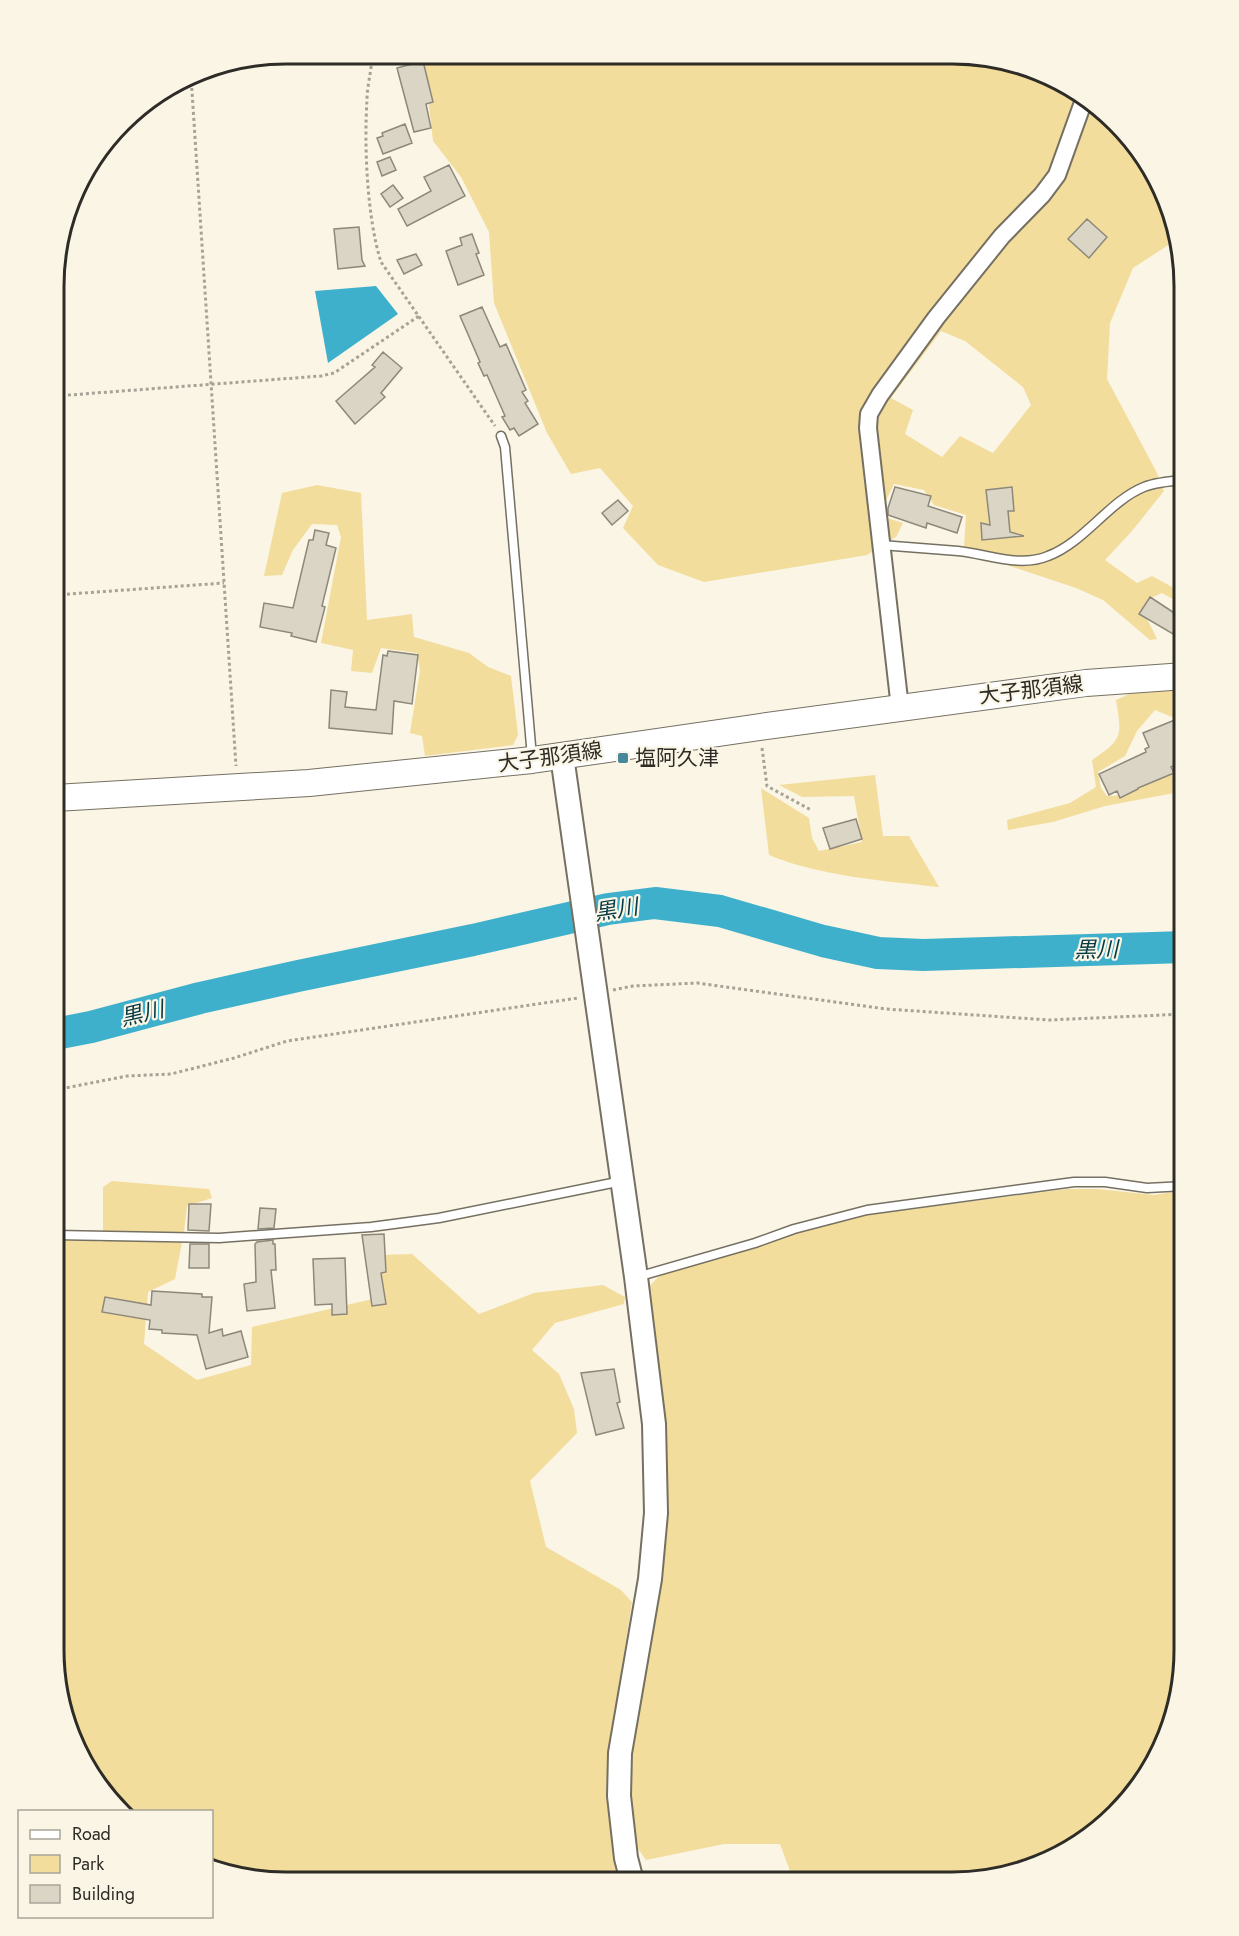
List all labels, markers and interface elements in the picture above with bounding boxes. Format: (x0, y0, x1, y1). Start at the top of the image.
street label: 大子那須線 (977, 669, 1085, 711)
street label: 大子那須線 (496, 735, 604, 779)
place label: 塩阿久津 (635, 743, 719, 773)
marker: 塩阿久津 (616, 751, 630, 765)
water label: 黒川 (592, 889, 642, 928)
water label: 黒川 (1074, 933, 1120, 965)
water label: 黒川 (117, 992, 169, 1034)
legend (18, 1810, 213, 1918)
text: Road (72, 1821, 111, 1847)
text: Park (72, 1851, 104, 1877)
text: Building (72, 1881, 135, 1907)

